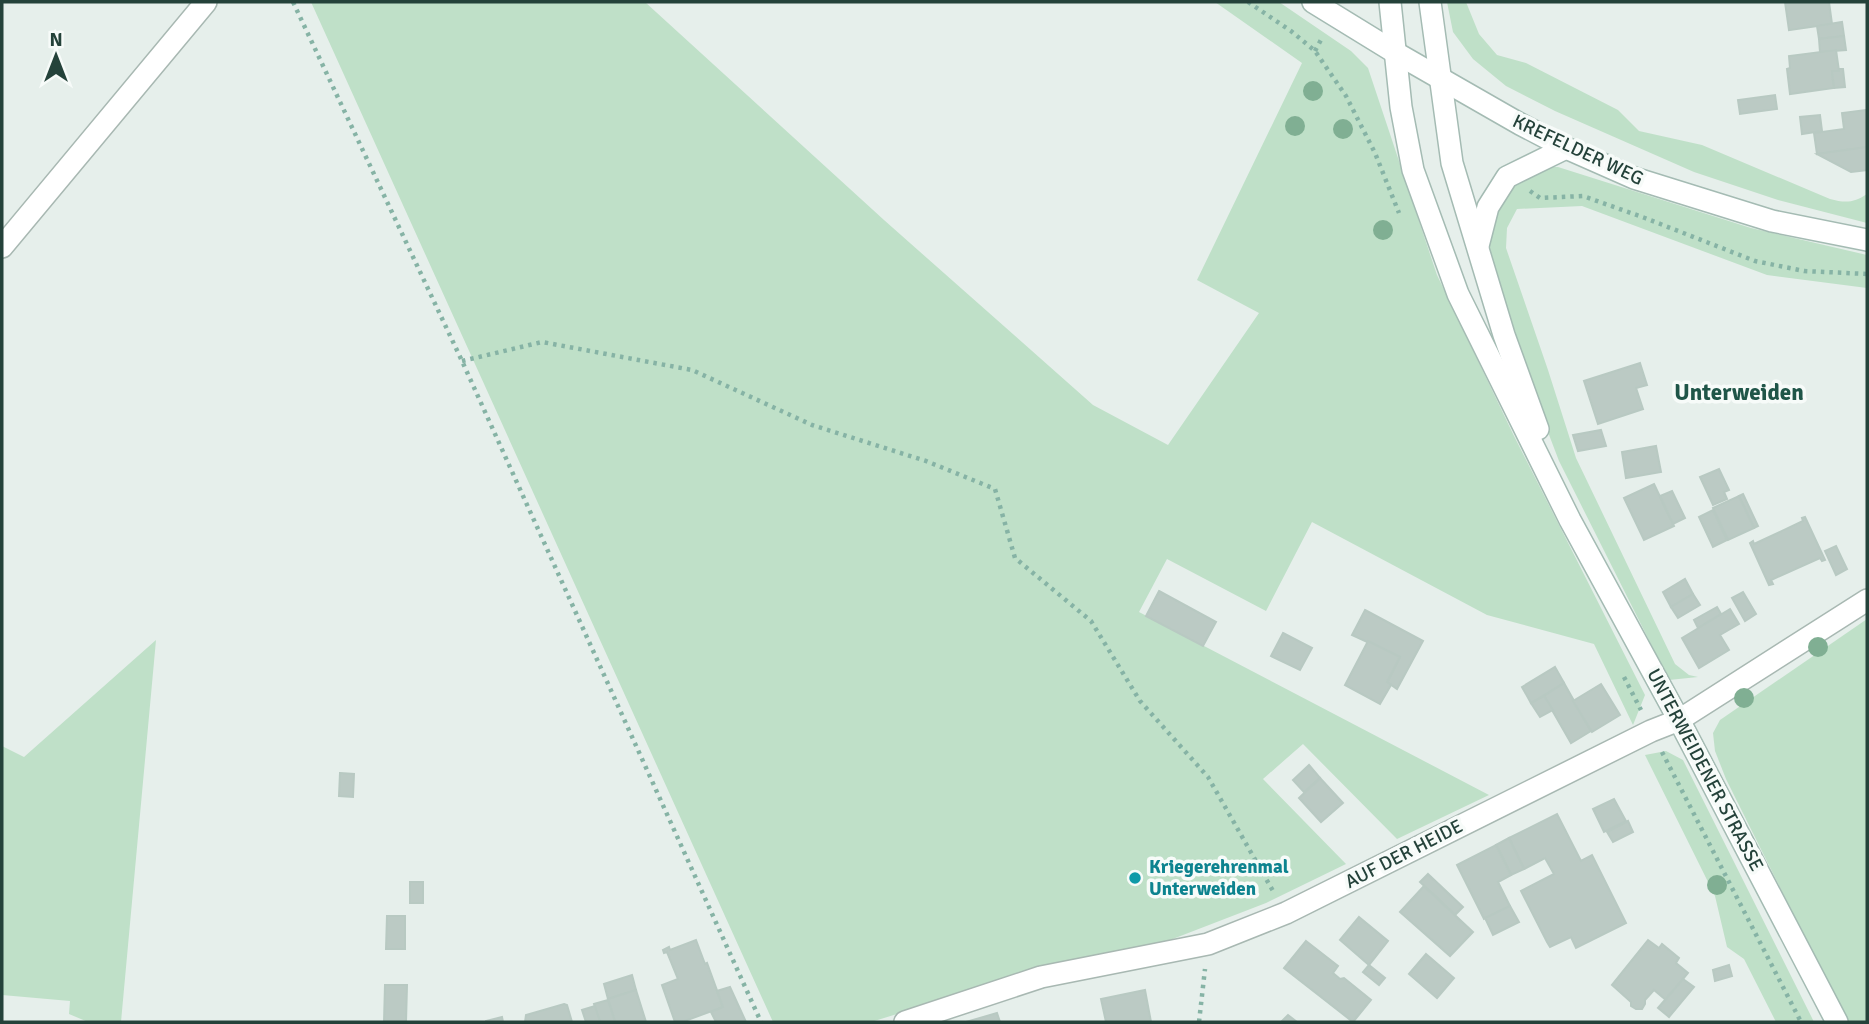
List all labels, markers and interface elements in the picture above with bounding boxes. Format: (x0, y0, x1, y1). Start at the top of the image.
north arrow (21, 21, 91, 91)
text: N (49, 28, 63, 52)
street label: KREFELDER WEG (1509, 109, 1647, 191)
district label: Unterweiden (1674, 378, 1804, 407)
street label: UNTERWEIDENER STRASSE (1641, 665, 1769, 875)
street label: AUF DER HEIDE (1341, 814, 1467, 894)
place label: Kriegerehrenmal Unterweiden (1149, 855, 1289, 901)
marker: Kriegerehrenmal Unterweiden (1127, 870, 1143, 886)

